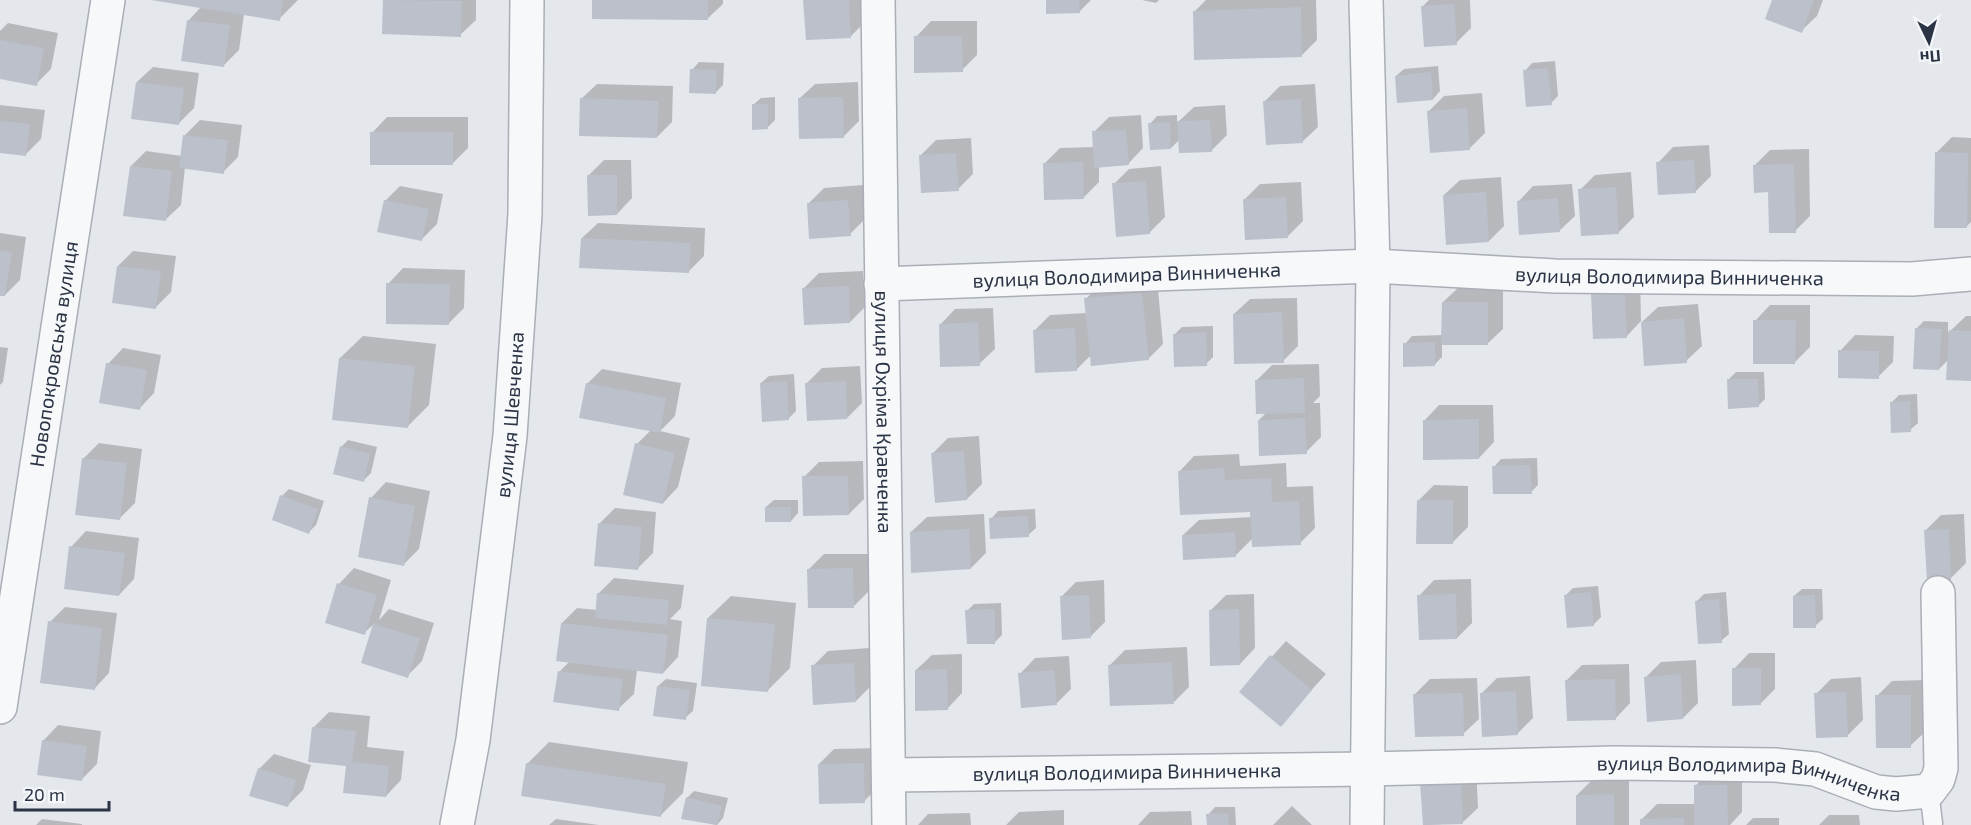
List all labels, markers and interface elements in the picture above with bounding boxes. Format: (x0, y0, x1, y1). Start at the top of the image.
north arrow (1899, 12, 1959, 72)
text: Пн (1919, 47, 1942, 68)
street label: Новопокровська вулиця (24, 239, 82, 469)
street label: вулиця Володимира Винниченка (972, 256, 1282, 292)
street label: вулиця Володимира Винниченка (1514, 261, 1824, 289)
street label: вулиця Охріма Кравченка (870, 290, 898, 534)
street label: вулиця Шевченка (490, 331, 528, 499)
street label: вулиця Володимира Винниченка (1596, 750, 1902, 805)
street label: вулиця Володимира Винниченка (972, 757, 1281, 786)
scale bar (15, 774, 110, 812)
text: 20 m (24, 783, 65, 805)

